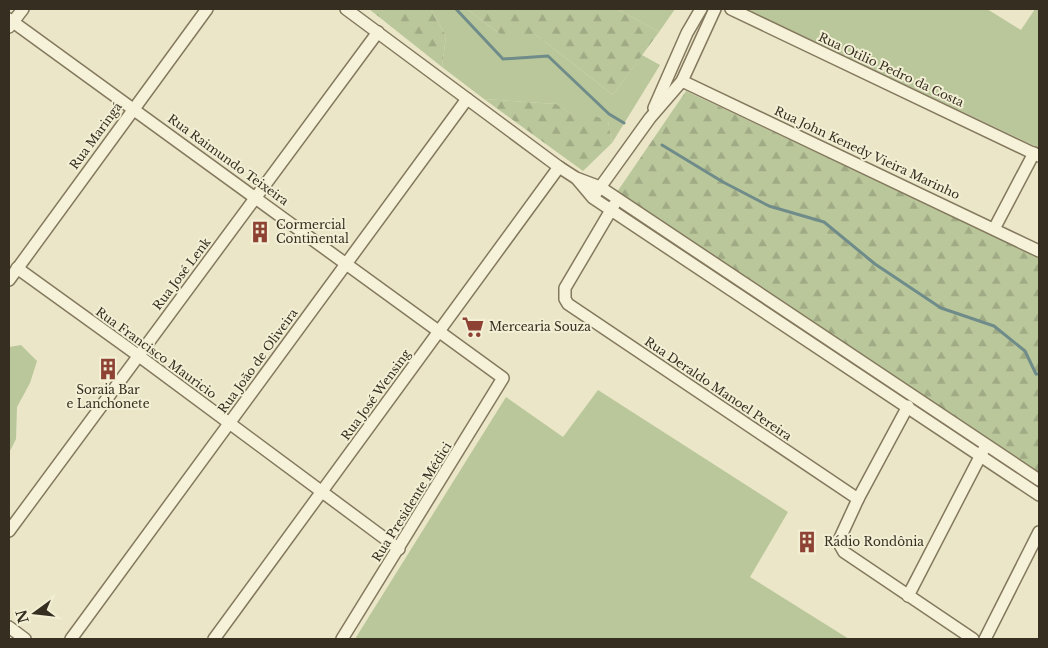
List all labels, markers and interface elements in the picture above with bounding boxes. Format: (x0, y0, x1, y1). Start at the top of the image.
street label: Rua Otilio Pedro da Costa (816, 29, 967, 110)
street label: Rua Maringá (66, 99, 125, 172)
street label: Rua John Kenedy Vieira Marinho (772, 103, 963, 202)
street label: Rua Raimundo Teixeira (165, 111, 292, 209)
place label: Cormercial Continental (276, 217, 349, 246)
building icon: Cormercial Continental (247, 219, 273, 245)
street label: Rua José Lenk (150, 234, 214, 313)
street label: Rua Francisco Mauricio (93, 304, 220, 402)
street label: Rua João de Oliveira (215, 305, 301, 416)
supermarket icon: Mercearia Souza (460, 314, 486, 340)
place label: Mercearia Souza (489, 319, 591, 334)
street label: Rua Deraldo Manoel Pereira (642, 334, 795, 444)
street label: Rua José Wensing (338, 346, 414, 443)
building icon: Soraia Bar e Lanchonete (95, 356, 121, 382)
place label: Soraia Bar e Lanchonete (66, 382, 150, 411)
street label: Rua Presidente Médici (369, 439, 455, 564)
building icon: Rádio Rondônia (794, 529, 820, 555)
place label: Rádio Rondônia (824, 534, 924, 549)
north arrow (10, 588, 60, 638)
text: N (12, 608, 33, 625)

